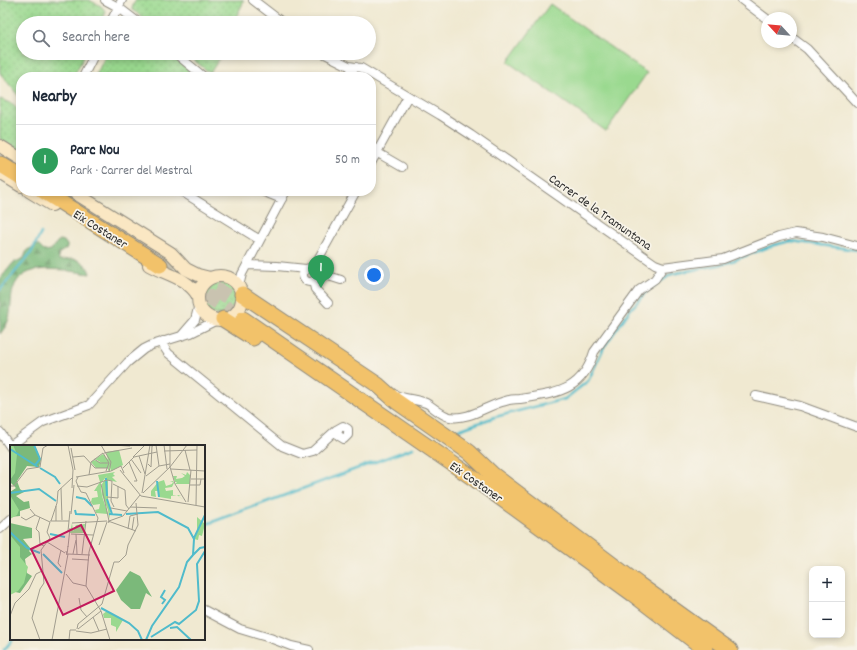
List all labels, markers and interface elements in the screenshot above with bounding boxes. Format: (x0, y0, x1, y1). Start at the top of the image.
north arrow (761, 12, 797, 48)
search box (16, 16, 376, 60)
icon: search (30, 27, 52, 49)
text: Search here (62, 27, 130, 49)
text: Nearby (32, 86, 76, 110)
text: Parc Nou (70, 140, 119, 162)
text: 1 (44, 151, 46, 170)
text: 50 m (335, 151, 360, 170)
text: Park · Carrer del Mestral (70, 162, 192, 181)
street label: Carrer de la Tramuntana (544, 170, 656, 256)
street label: Eix Costaner (69, 206, 131, 254)
pin: 1 (308, 255, 334, 288)
your location (364, 265, 384, 285)
inset map (10, 445, 205, 640)
street label: Eix Costaner (445, 458, 506, 508)
map controls (809, 566, 845, 638)
button: + (809, 566, 845, 602)
button: − (809, 602, 845, 638)

